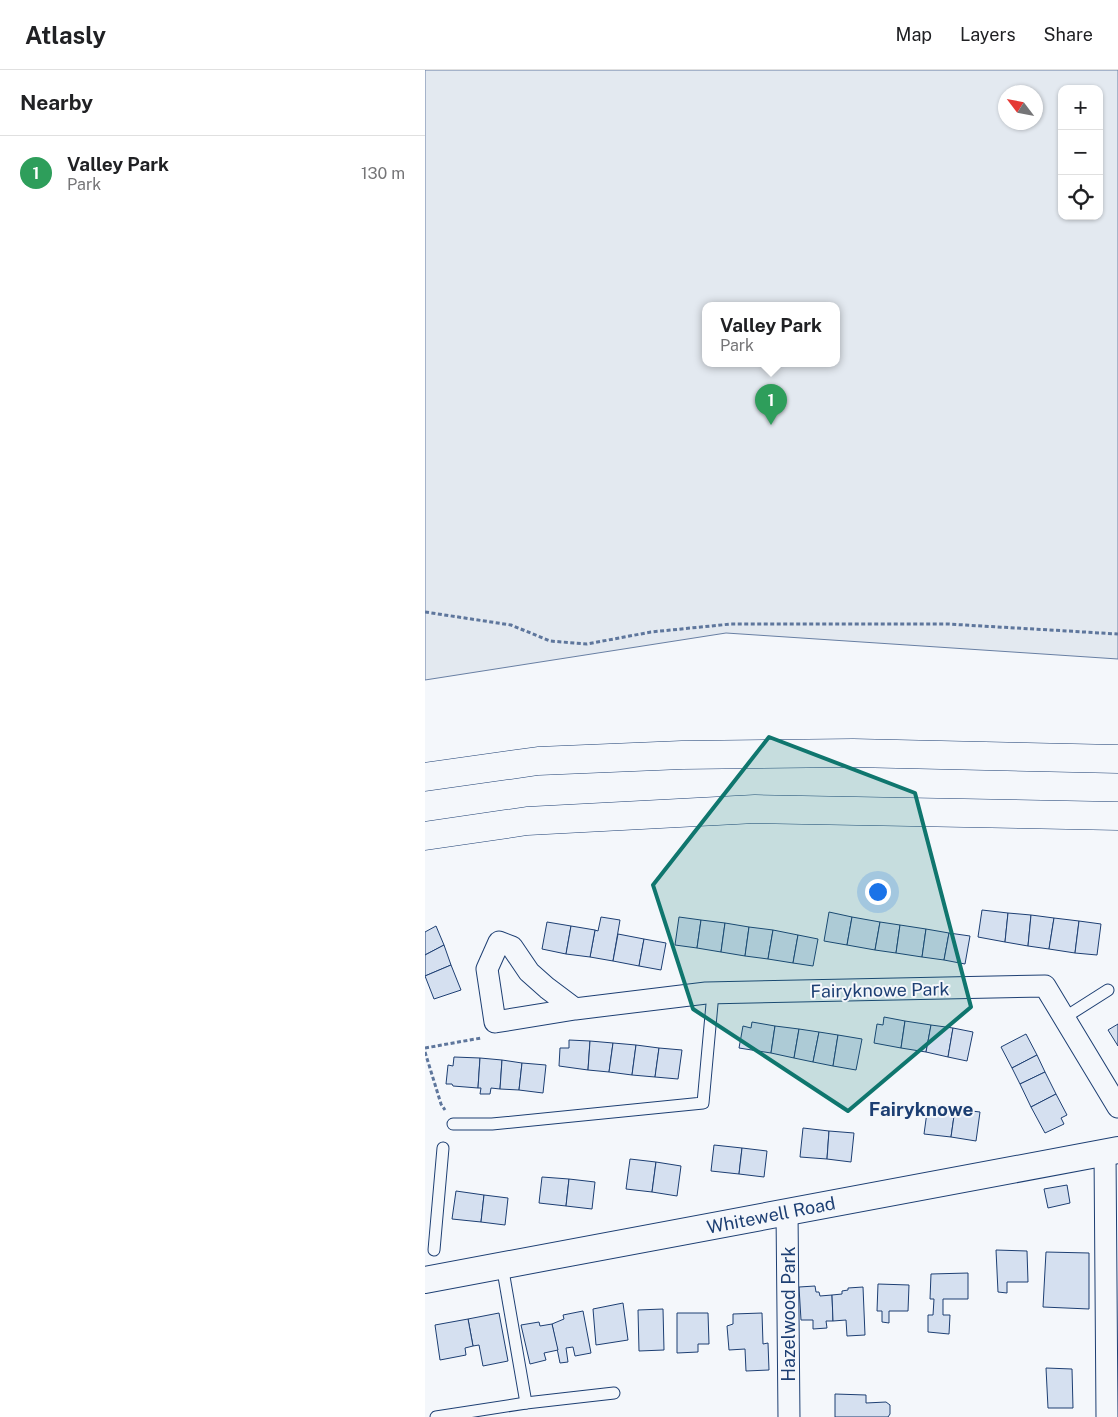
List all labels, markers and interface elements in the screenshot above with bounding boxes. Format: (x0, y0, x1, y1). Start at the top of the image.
text: Atlasly (25, 21, 106, 49)
text: Map (896, 24, 932, 45)
text: Layers (960, 24, 1016, 45)
text: Share (1044, 24, 1093, 45)
north arrow (998, 85, 1043, 130)
map controls (1058, 85, 1103, 220)
button: + (1058, 85, 1103, 130)
text: Nearby (20, 90, 93, 115)
button: − (1058, 130, 1103, 175)
text: Valley Park (67, 153, 169, 175)
text: 1 (33, 164, 39, 183)
text: 130 m (361, 164, 405, 183)
text: Park (67, 175, 101, 194)
button: locate (1058, 175, 1103, 220)
popup (702, 302, 840, 367)
text: Valley Park (720, 314, 822, 336)
text: Park (720, 336, 754, 355)
pin: 1 (755, 384, 787, 425)
your location (865, 879, 891, 905)
street label: Fairyknowe Park (810, 978, 950, 1002)
district label: Fairyknowe (869, 1098, 973, 1120)
street label: Whitewell Road (705, 1192, 837, 1238)
street label: Hazelwood Park (778, 1246, 799, 1382)

